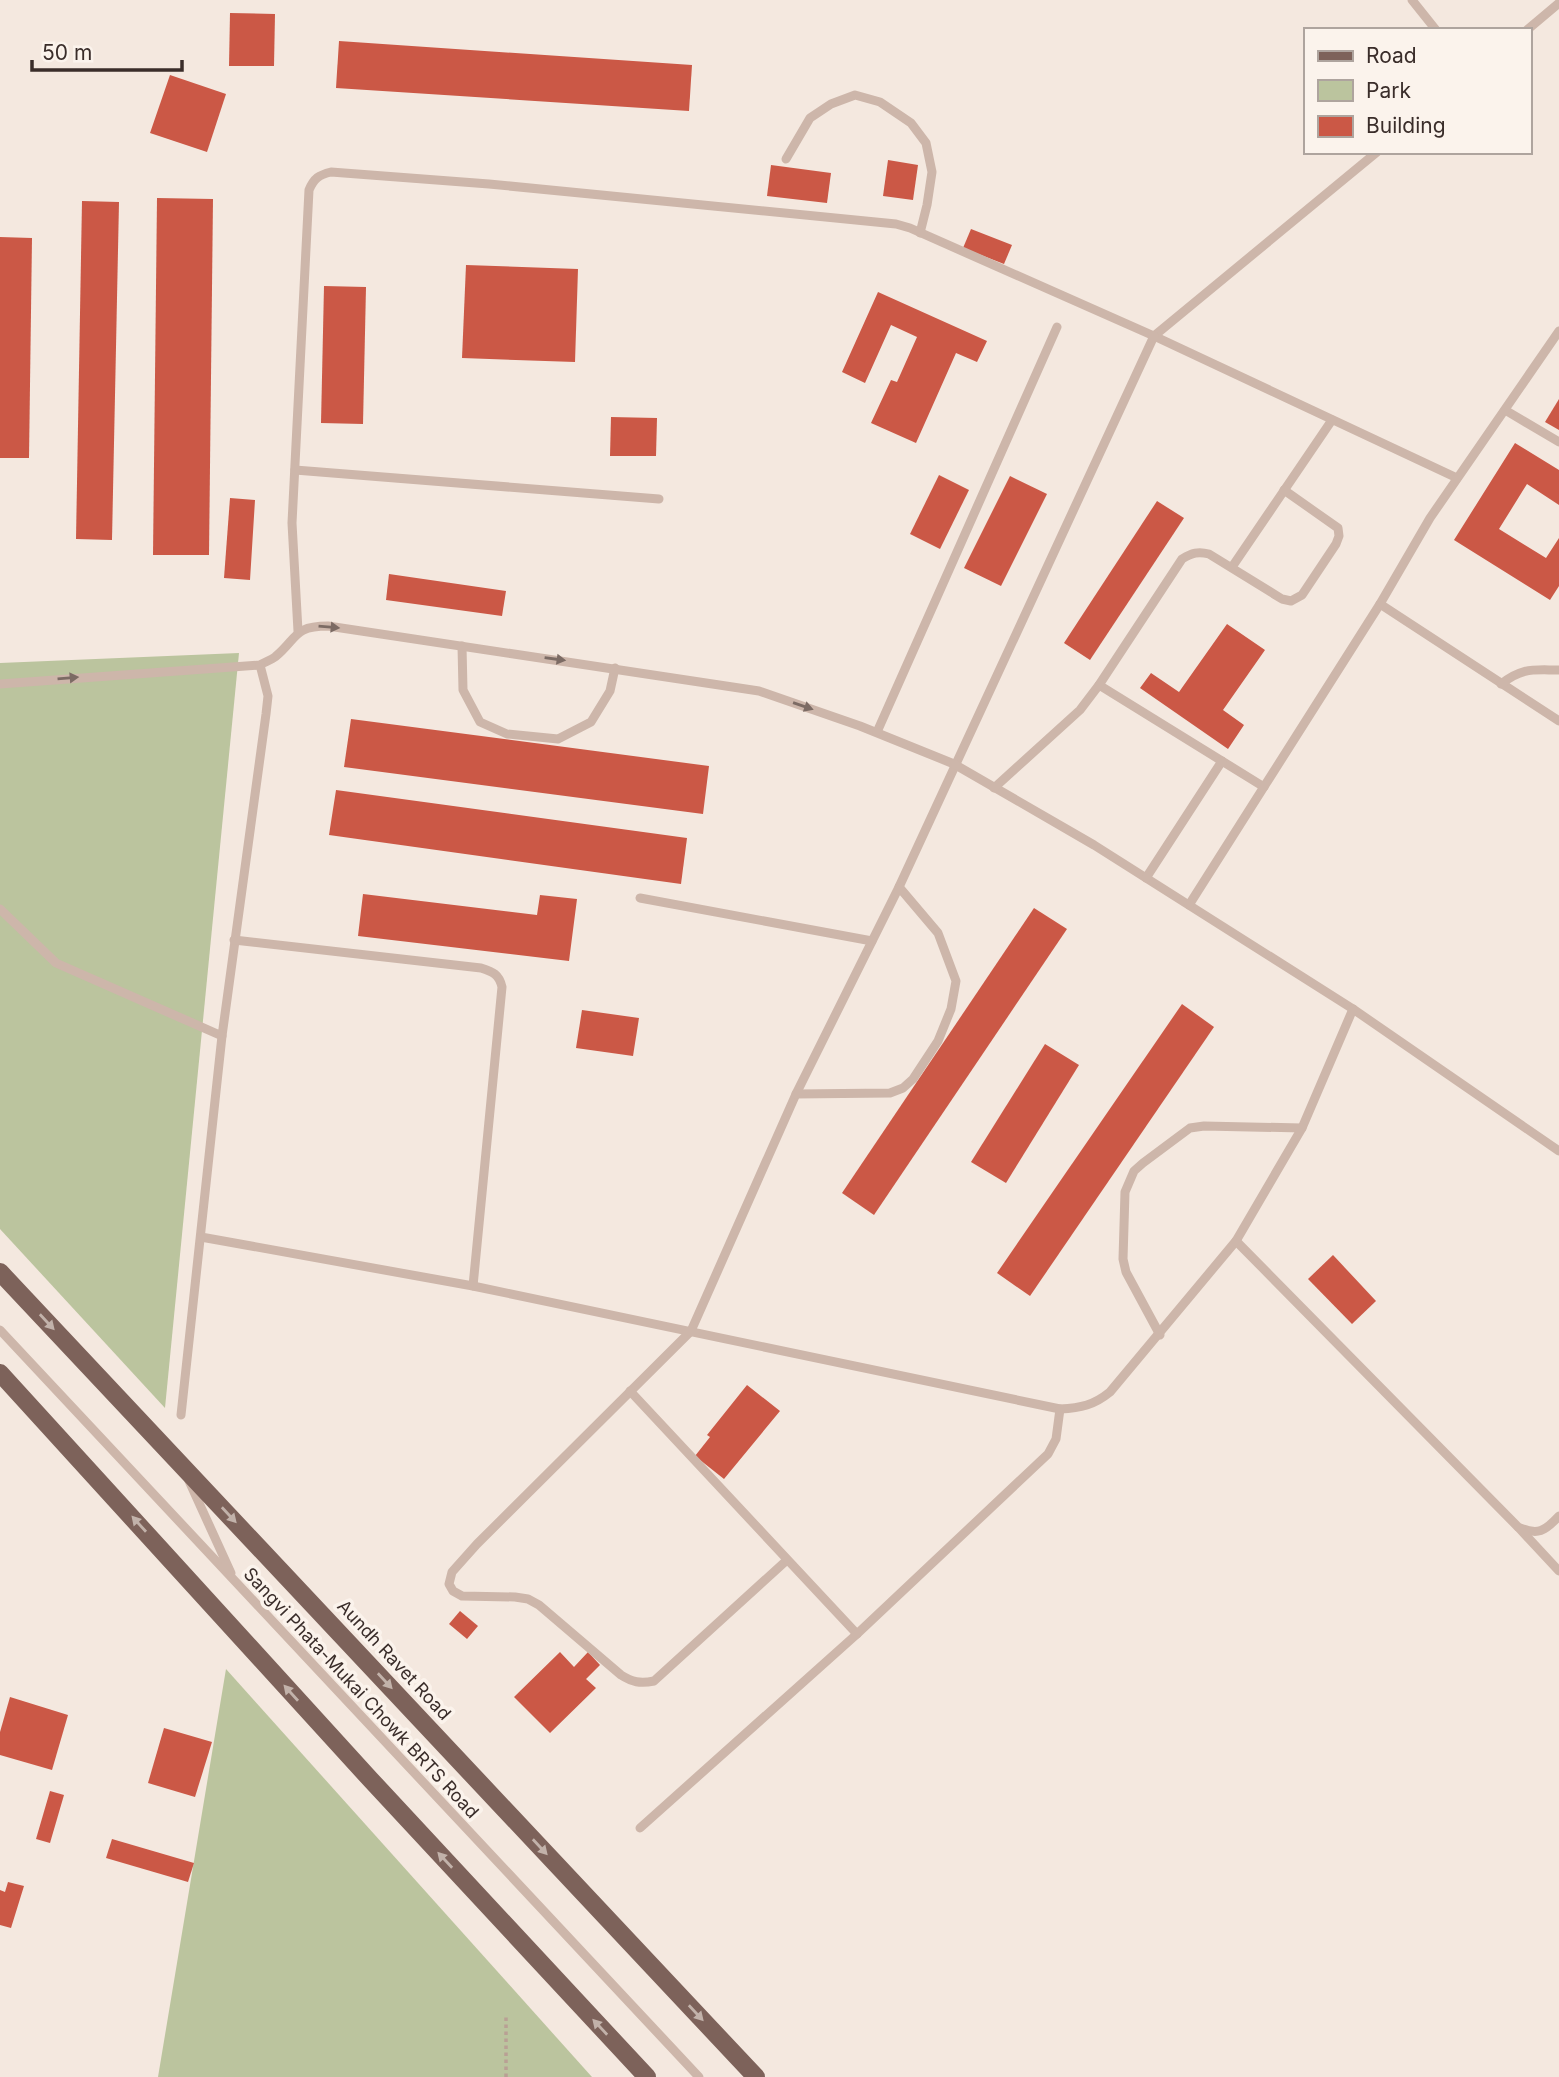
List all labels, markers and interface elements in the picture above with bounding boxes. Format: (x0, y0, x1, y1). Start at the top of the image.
scale bar (32, 28, 182, 72)
legend (1304, 28, 1531, 154)
text: 50 m (42, 40, 92, 65)
text: Road (1366, 43, 1417, 68)
text: Park (1366, 78, 1411, 103)
text: Building (1366, 113, 1446, 138)
one-way arrow (319, 622, 341, 633)
one-way arrow (544, 654, 566, 665)
one-way arrow (57, 672, 79, 683)
one-way arrow (793, 701, 814, 712)
one-way arrow (38, 1313, 54, 1330)
one-way arrow (221, 1506, 237, 1524)
one-way arrow (131, 1515, 147, 1533)
street label: Sangvi Phata-Mukai Chowk BRTS Road (240, 1563, 483, 1822)
street label: Aundh Ravet Road (333, 1595, 455, 1724)
one-way arrow (376, 1672, 392, 1689)
one-way arrow (284, 1685, 300, 1702)
one-way arrow (532, 1838, 548, 1855)
one-way arrow (437, 1851, 453, 1869)
one-way arrow (687, 2004, 703, 2021)
one-way arrow (592, 2018, 608, 2036)

